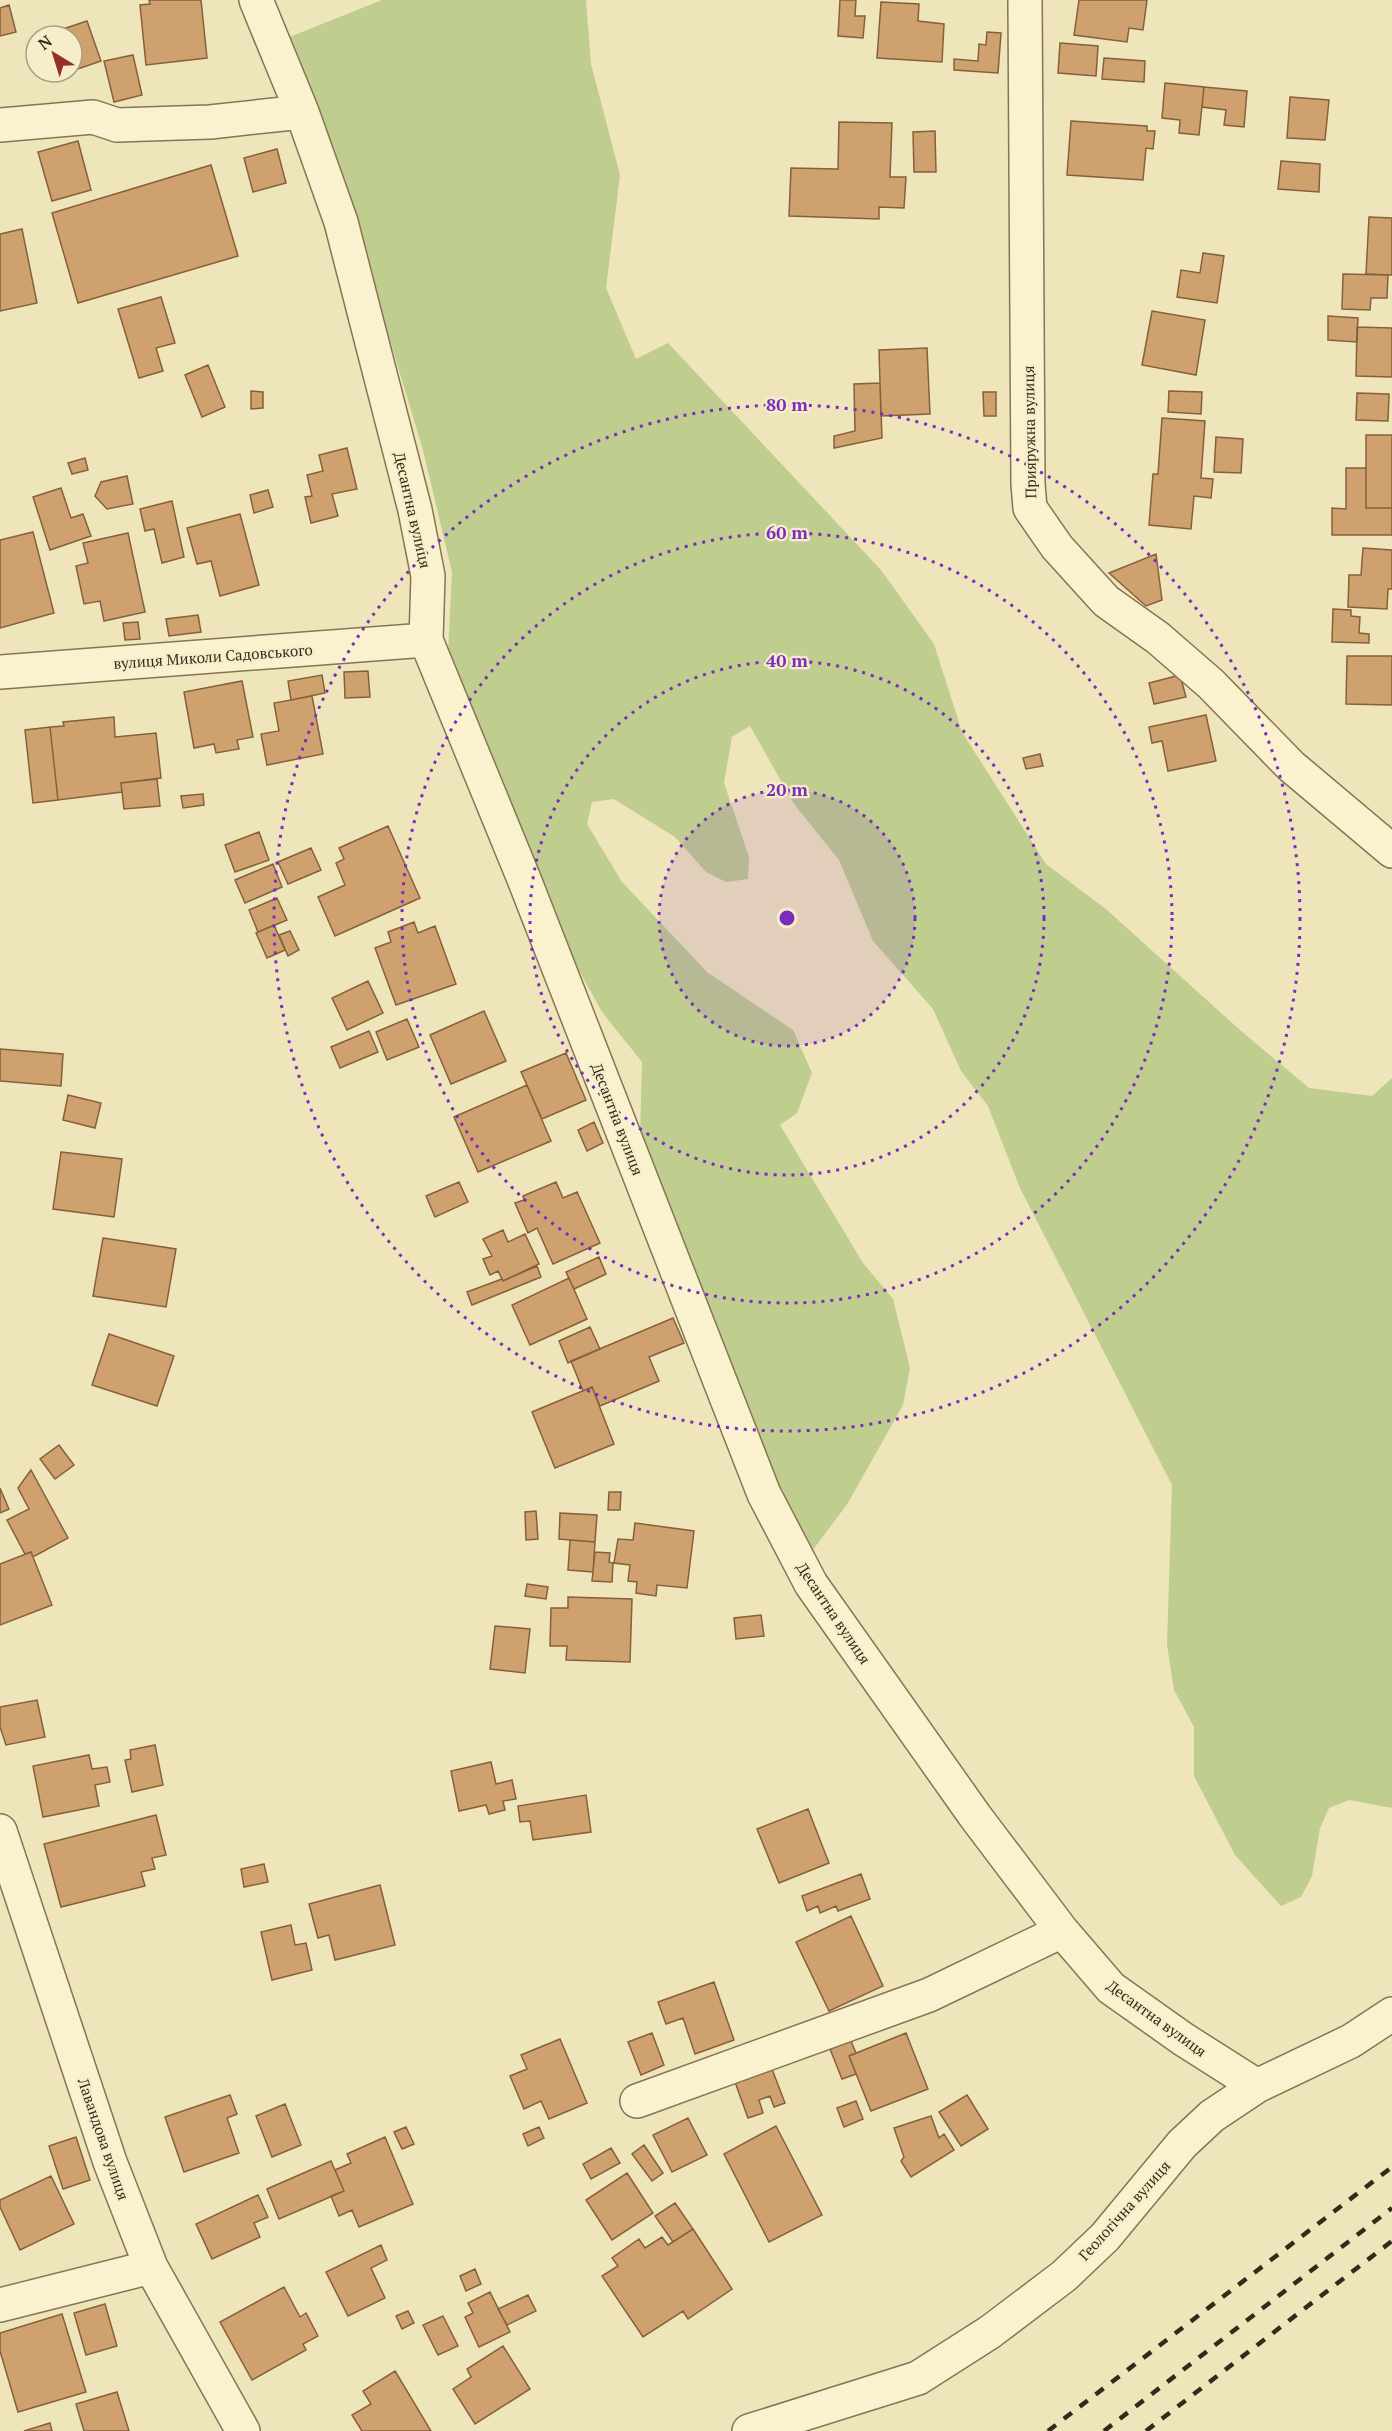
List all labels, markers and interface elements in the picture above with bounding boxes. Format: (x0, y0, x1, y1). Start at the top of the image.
north arrow (24, 24, 84, 84)
text: N (33, 30, 56, 55)
street label: Прияружна вулиця (1018, 365, 1040, 499)
text: 80 m (766, 392, 808, 416)
street label: Десантна вулиця (390, 450, 436, 570)
text: 60 m (766, 520, 808, 544)
street label: вулиця Миколи Садовського (113, 639, 313, 673)
text: 40 m (766, 648, 808, 672)
text: 20 m (766, 777, 808, 801)
centre of rings (777, 908, 797, 928)
street label: Десантна вулиця (587, 1060, 649, 1178)
street label: Десантна вулиця (792, 1558, 876, 1668)
street label: Десантна вулиця (1103, 1975, 1211, 2061)
street label: Лавандова вулиця (73, 2074, 134, 2203)
street label: Геологічна вулиця (1074, 2156, 1174, 2264)

